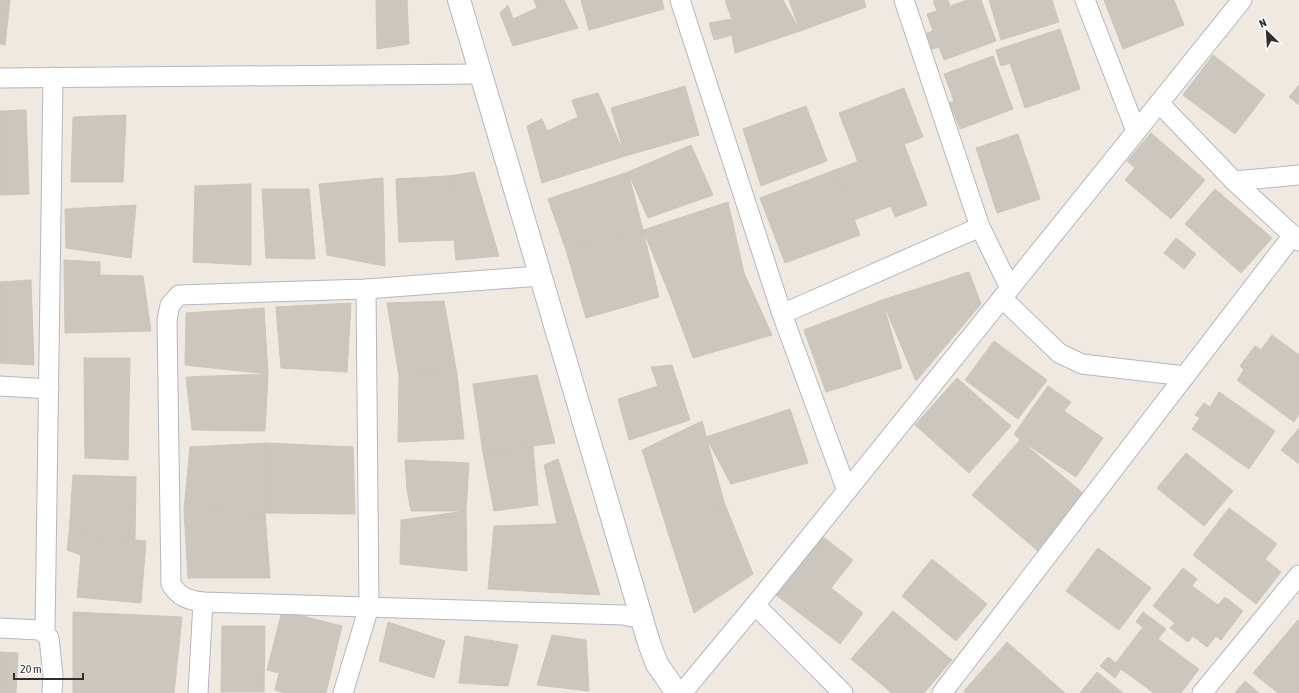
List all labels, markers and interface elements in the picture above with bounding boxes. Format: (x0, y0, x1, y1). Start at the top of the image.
north arrow (1247, 12, 1287, 52)
text: N (1257, 16, 1268, 30)
scale bar (14, 655, 83, 681)
text: 20 m (20, 662, 42, 676)

